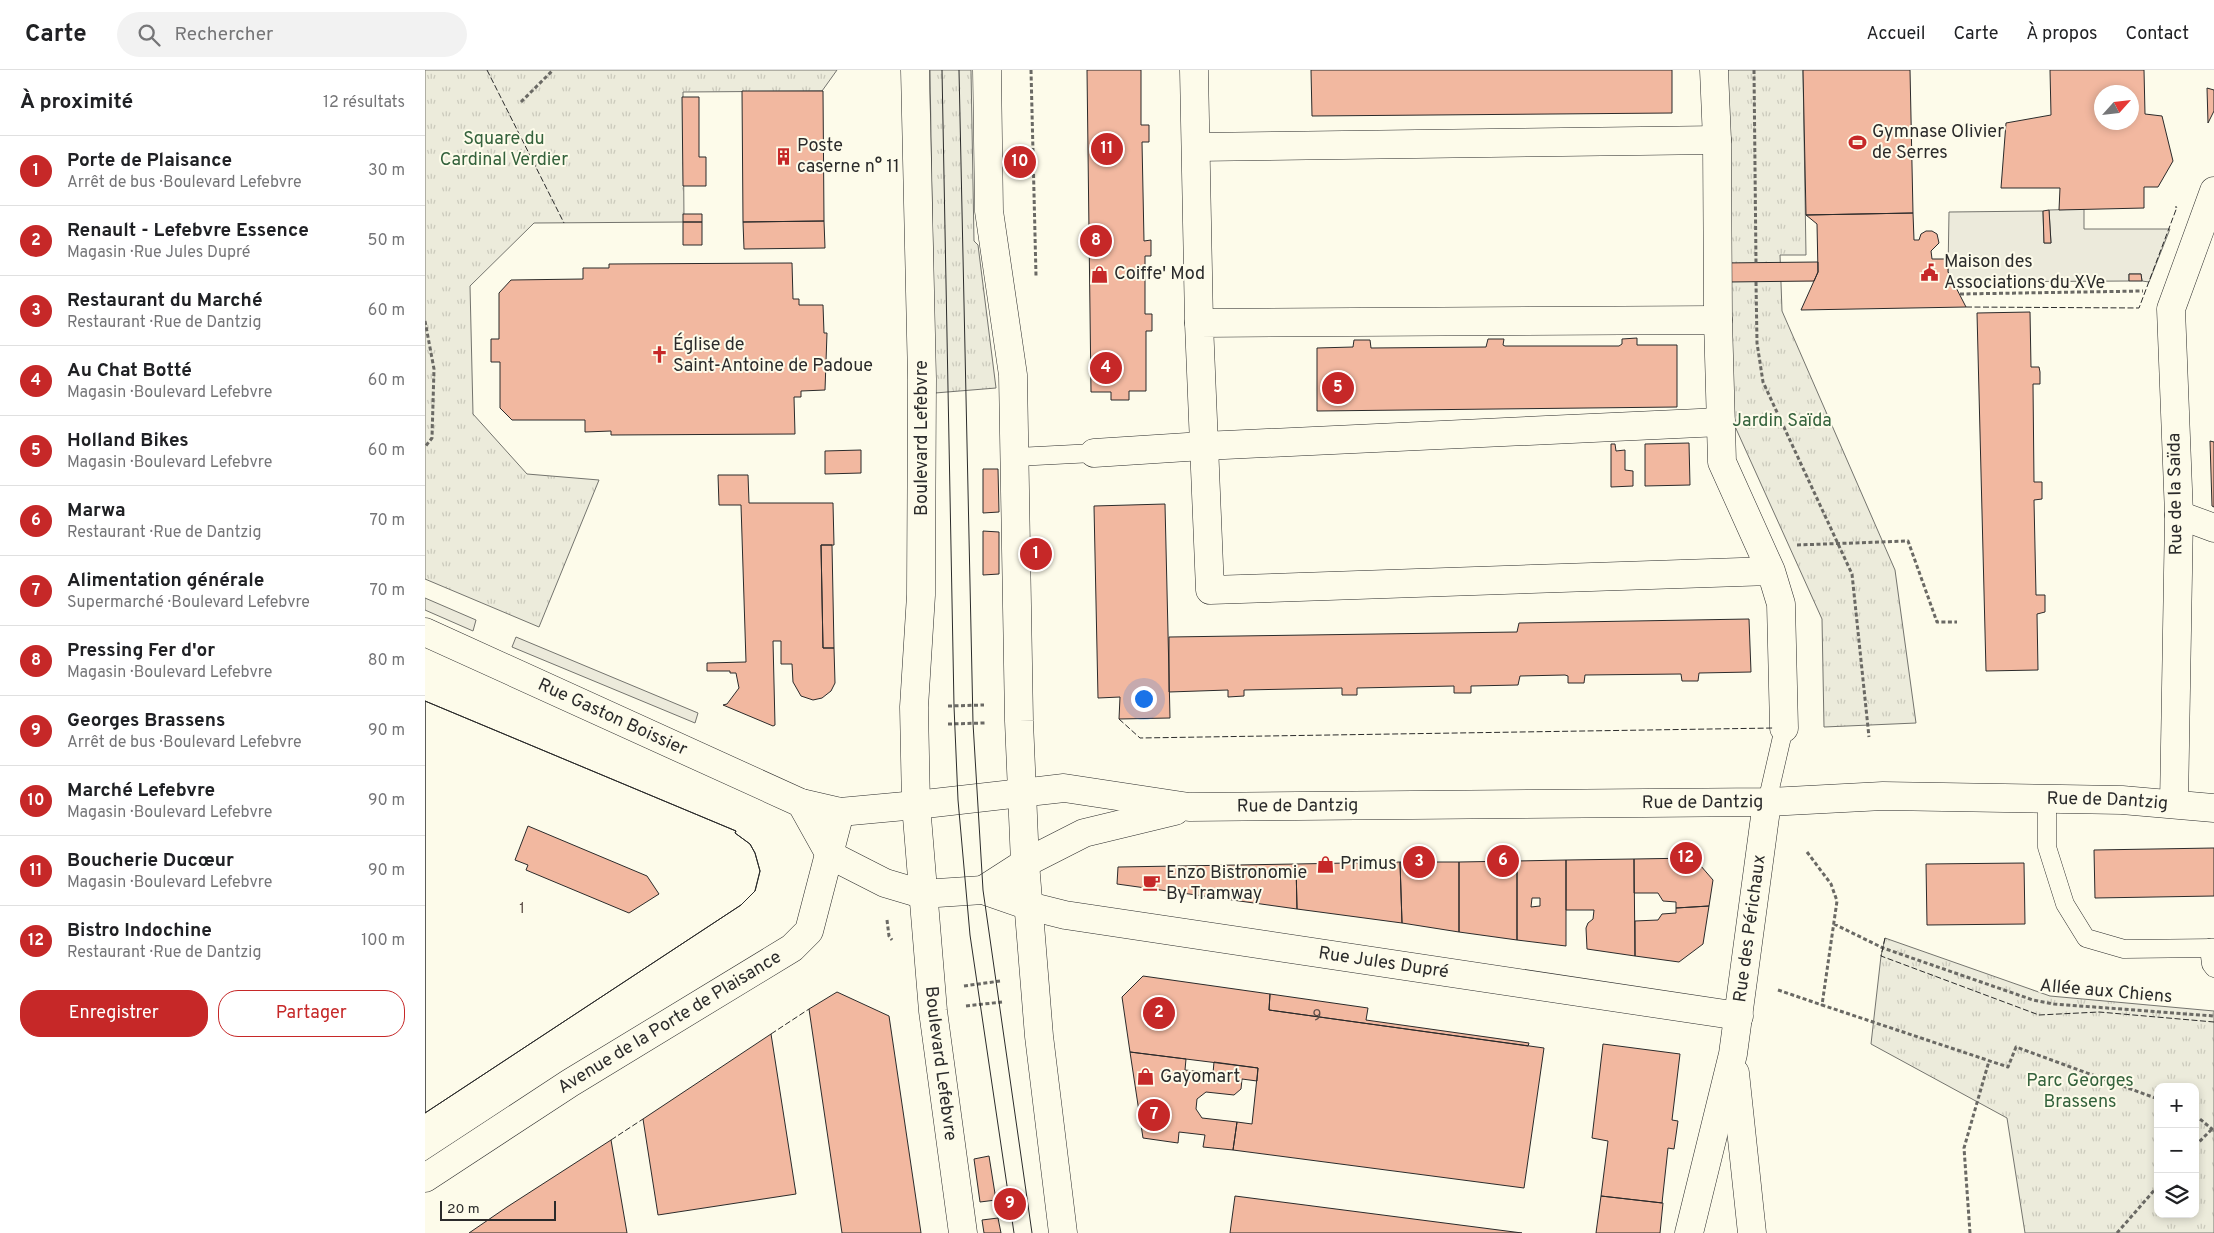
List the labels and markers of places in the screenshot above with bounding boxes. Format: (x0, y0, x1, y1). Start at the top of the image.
place label: Gymnase Olivier de Serres (1872, 121, 2004, 165)
pin: 11 (1091, 130, 1123, 168)
sports icon: Gymnase Olivier de Serres (1848, 132, 1868, 152)
place label: Poste caserne n° 11 (797, 135, 900, 179)
pin: 10 (1004, 143, 1036, 181)
building icon: Poste caserne n° 11 (773, 146, 793, 166)
pin: 8 (1080, 222, 1112, 260)
place label: Maison des Associations du XVe (1944, 251, 2105, 295)
public building icon: Maison des Associations du XVe (1920, 262, 1940, 282)
place label: Coiffe' Mod (1114, 263, 1205, 286)
shop icon: Coiffe' Mod (1090, 264, 1110, 284)
place label: Église de Saint-Antoine de Padoue (673, 332, 873, 378)
church icon: Église de Saint-Antoine de Padoue (649, 345, 669, 365)
pin: 4 (1090, 349, 1122, 387)
pin: 5 (1322, 369, 1354, 407)
pin: 1 (1020, 535, 1052, 573)
pin: 12 (1670, 839, 1702, 877)
pin: 6 (1487, 842, 1519, 880)
pin: 3 (1403, 843, 1435, 881)
place label: Primus (1340, 853, 1397, 876)
shop icon: Primus (1316, 854, 1336, 874)
place label: Enzo Bistronomie By Tramway (1166, 862, 1307, 906)
cafe icon: Enzo Bistronomie By Tramway (1142, 873, 1162, 893)
pin: 2 (1143, 994, 1175, 1032)
place label: Gayomart (1160, 1066, 1240, 1089)
shop icon: Gayomart (1136, 1067, 1156, 1087)
pin: 7 (1138, 1096, 1170, 1134)
pin: 9 (994, 1185, 1026, 1223)

